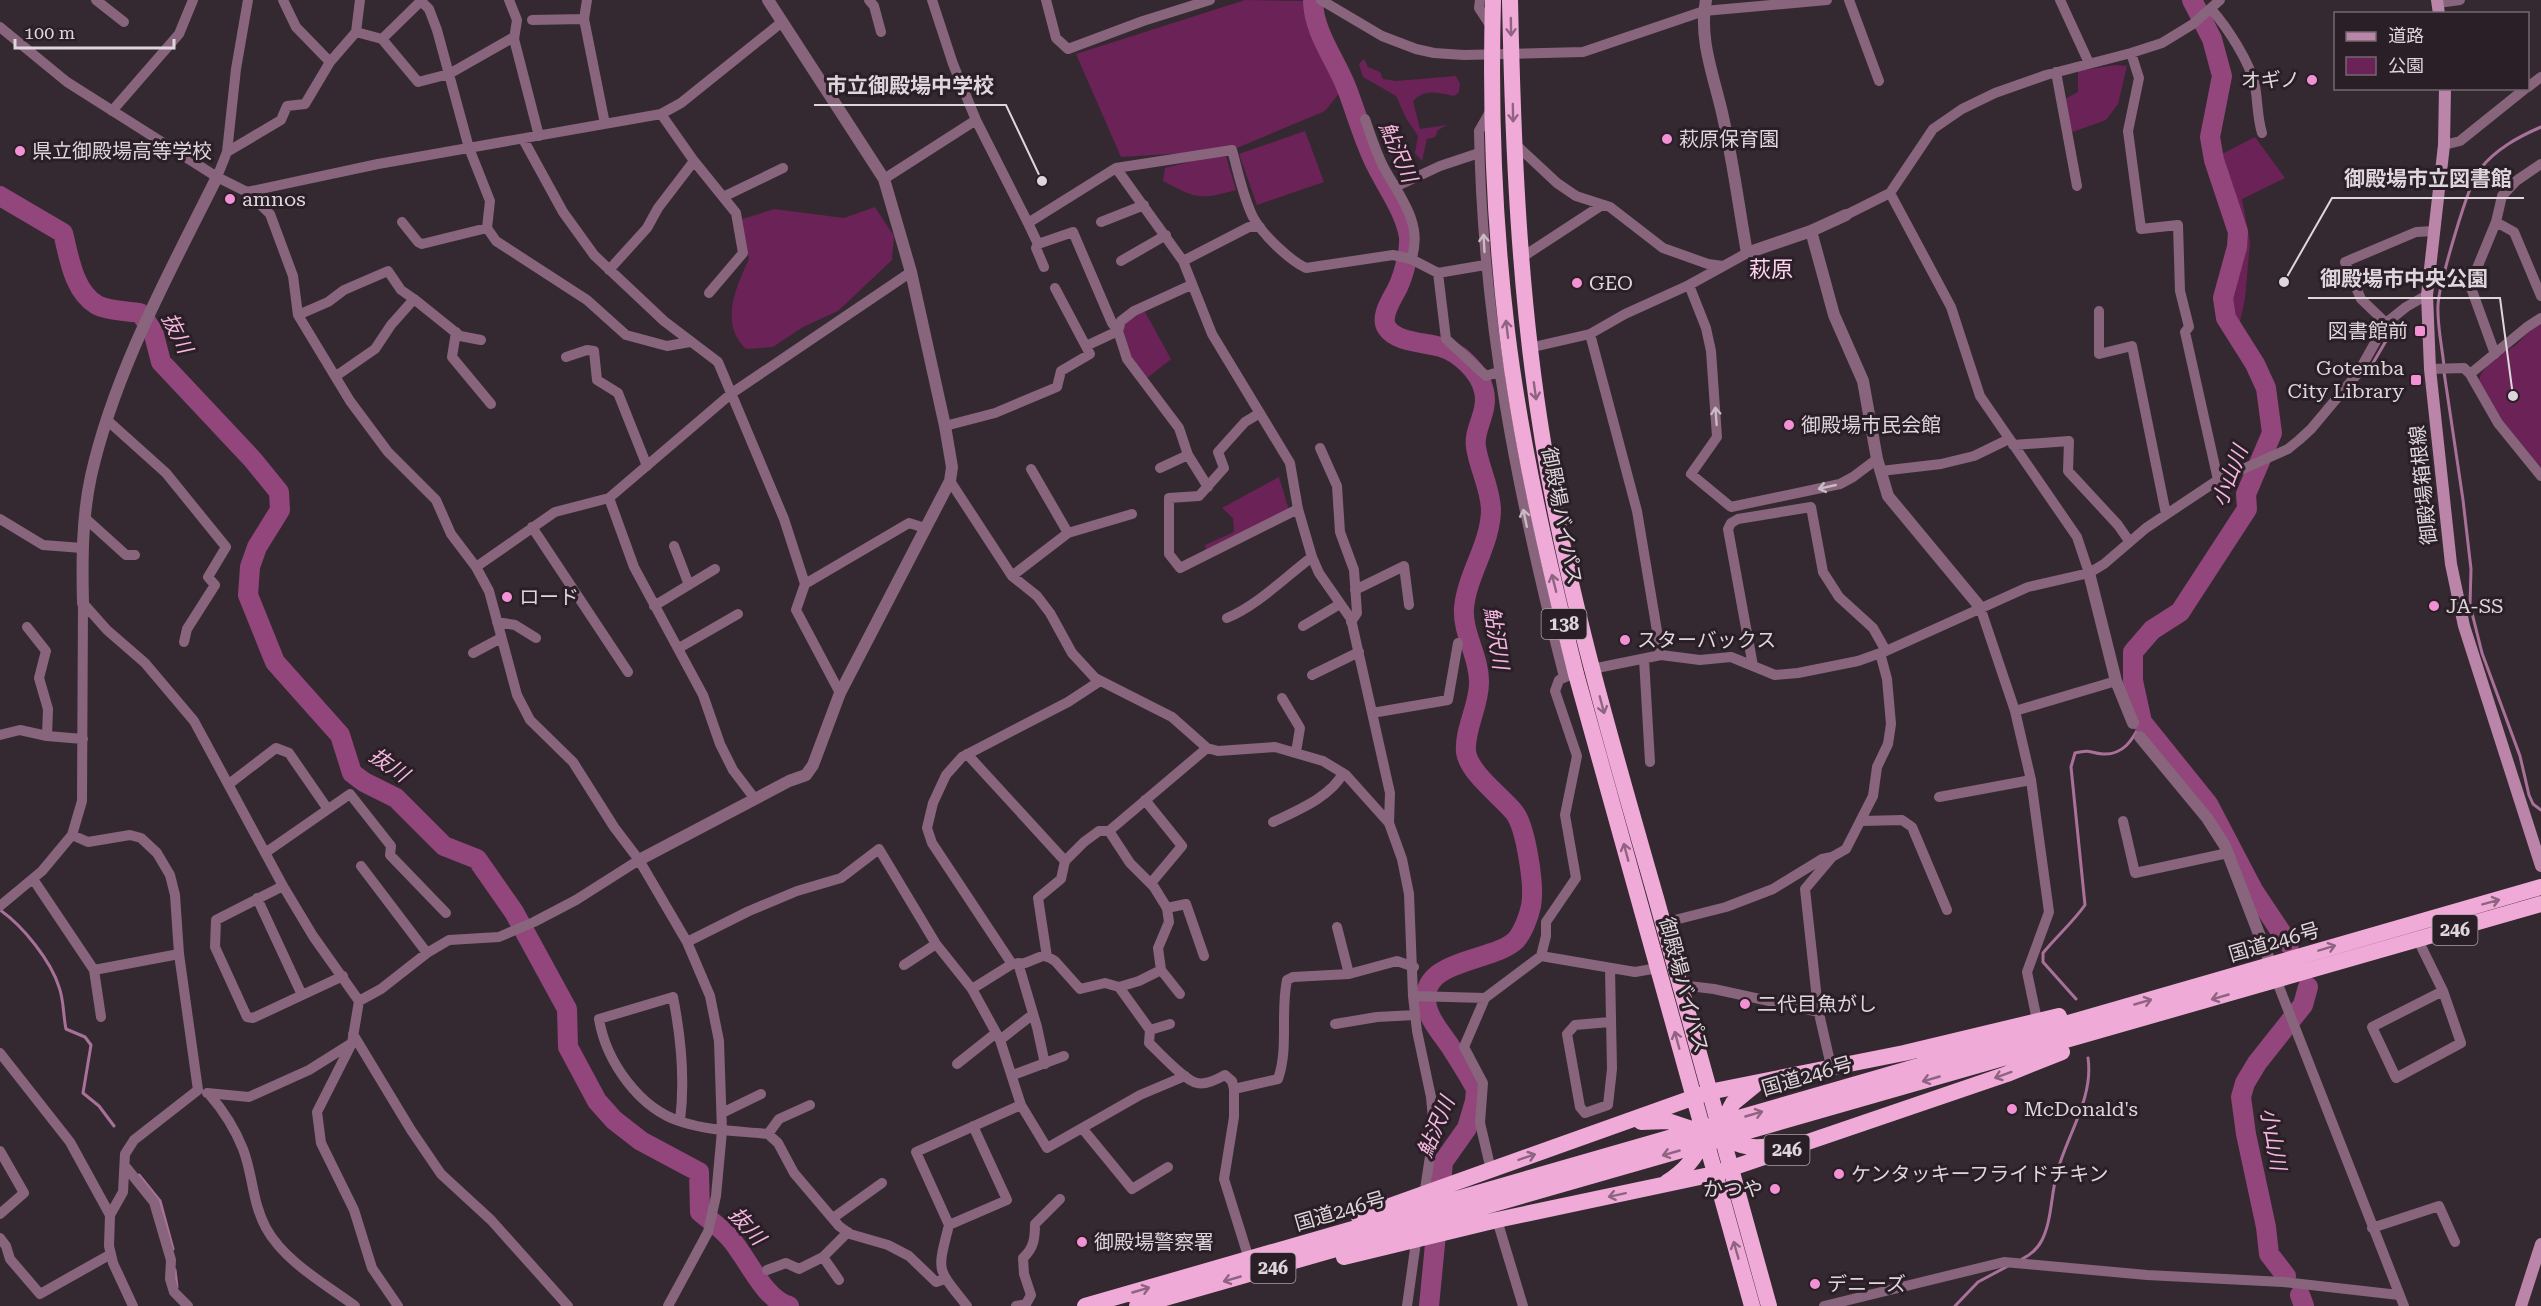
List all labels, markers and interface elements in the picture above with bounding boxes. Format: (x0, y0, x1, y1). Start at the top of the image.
scale bar (15, 12, 174, 50)
legend (2334, 12, 2529, 90)
one-way arrow (1505, 17, 1517, 37)
text: 100 m (24, 22, 75, 43)
text: 道路 (2388, 25, 2424, 46)
text: 公園 (2388, 55, 2424, 76)
callout: 市立御殿場中学校 (814, 66, 1006, 105)
place label: オギノ (2241, 68, 2300, 92)
marker: オギノ (2305, 73, 2319, 87)
text: 市立御殿場中学校 (826, 74, 994, 98)
one-way arrow (1507, 103, 1518, 123)
water label: 鮎沢川 (1375, 118, 1422, 188)
place label: 萩原保育園 (1679, 127, 1779, 151)
marker: 萩原保育園 (1660, 132, 1674, 146)
place label: 県立御殿場高等学校 (32, 139, 212, 163)
marker: 県立御殿場高等学校 (13, 144, 27, 158)
callout: 御殿場市立図書館 (2332, 159, 2524, 198)
text: 御殿場市立図書館 (2344, 167, 2512, 191)
place label: amnos (242, 187, 306, 211)
marker: amnos (223, 192, 237, 206)
one-way arrow (1479, 233, 1490, 253)
district label: 萩原 (1749, 257, 1793, 282)
callout: 御殿場市中央公園 (2308, 259, 2500, 298)
text: 御殿場市中央公園 (2320, 267, 2488, 291)
place label: GEO (1589, 271, 1633, 295)
marker: GEO (1570, 276, 1584, 290)
water label: 抜川 (157, 309, 198, 359)
place label: 図書館前 (2328, 319, 2408, 343)
one-way arrow (1501, 320, 1512, 340)
marker: 図書館前 (2413, 324, 2427, 338)
place label: Gotemba City Library (2288, 356, 2404, 403)
marker: Gotemba City Library (2409, 373, 2423, 387)
one-way arrow (1530, 381, 1541, 401)
one-way arrow (1710, 407, 1721, 427)
place label: 御殿場市民会館 (1801, 413, 1941, 437)
marker: 御殿場市民会館 (1782, 418, 1796, 432)
street label: 御殿場箱根線 (2405, 424, 2441, 546)
water label: 小山川 (2208, 440, 2253, 510)
street label: 御殿場バイパス (1537, 445, 1587, 587)
one-way arrow (1818, 481, 1837, 493)
one-way arrow (1519, 509, 1531, 528)
one-way arrow (1547, 574, 1559, 593)
place label: ロード (519, 585, 579, 609)
marker: ロード (500, 590, 514, 604)
place label: JA-SS (2446, 594, 2503, 618)
marker: JA-SS (2427, 599, 2441, 613)
water label: 鮎沢川 (1479, 605, 1513, 673)
road number: 138 (1542, 609, 1586, 639)
place label: スターバックス (1637, 628, 1776, 652)
marker: スターバックス (1618, 633, 1632, 647)
one-way arrow (1597, 695, 1608, 714)
water label: 抜川 (365, 743, 415, 788)
one-way arrow (1619, 843, 1631, 862)
one-way arrow (2481, 896, 2500, 907)
street label: 御殿場バイパス (1654, 914, 1714, 1056)
road number: 246 (2432, 915, 2478, 945)
street label: 国道246号 (2226, 918, 2322, 966)
one-way arrow (2317, 942, 2336, 953)
place label: 二代目魚がし (1757, 992, 1877, 1016)
one-way arrow (2210, 992, 2229, 1003)
one-way arrow (2134, 996, 2153, 1007)
marker: 二代目魚がし (1738, 997, 1752, 1011)
one-way arrow (1671, 1031, 1683, 1050)
street label: 国道246号 (1759, 1052, 1855, 1100)
one-way arrow (1994, 1070, 2013, 1081)
one-way arrow (1922, 1074, 1941, 1085)
water label: 鮎沢川 (1413, 1091, 1460, 1161)
place label: McDonald's (2024, 1097, 2138, 1121)
marker: McDonald's (2005, 1102, 2019, 1116)
water label: 小山川 (2256, 1106, 2291, 1174)
one-way arrow (1744, 1108, 1763, 1119)
road number: 246 (1764, 1135, 1810, 1165)
one-way arrow (1662, 1148, 1681, 1159)
one-way arrow (1517, 1151, 1536, 1162)
place label: ケンタッキーフライドチキン (1851, 1162, 2109, 1186)
marker: ケンタッキーフライドチキン (1832, 1167, 1846, 1181)
place label: かつや (1703, 1177, 1763, 1201)
marker: かつや (1768, 1182, 1782, 1196)
street label: 国道246号 (1292, 1187, 1388, 1235)
one-way arrow (1608, 1190, 1627, 1201)
water label: 抜川 (724, 1202, 771, 1251)
place label: 御殿場警察署 (1094, 1230, 1214, 1254)
marker: 御殿場警察署 (1075, 1235, 1089, 1249)
one-way arrow (1730, 1241, 1741, 1260)
road number: 246 (1250, 1253, 1296, 1283)
place label: デニーズ (1827, 1272, 1906, 1296)
one-way arrow (1222, 1274, 1241, 1285)
marker: デニーズ (1808, 1277, 1822, 1291)
one-way arrow (1131, 1283, 1150, 1295)

